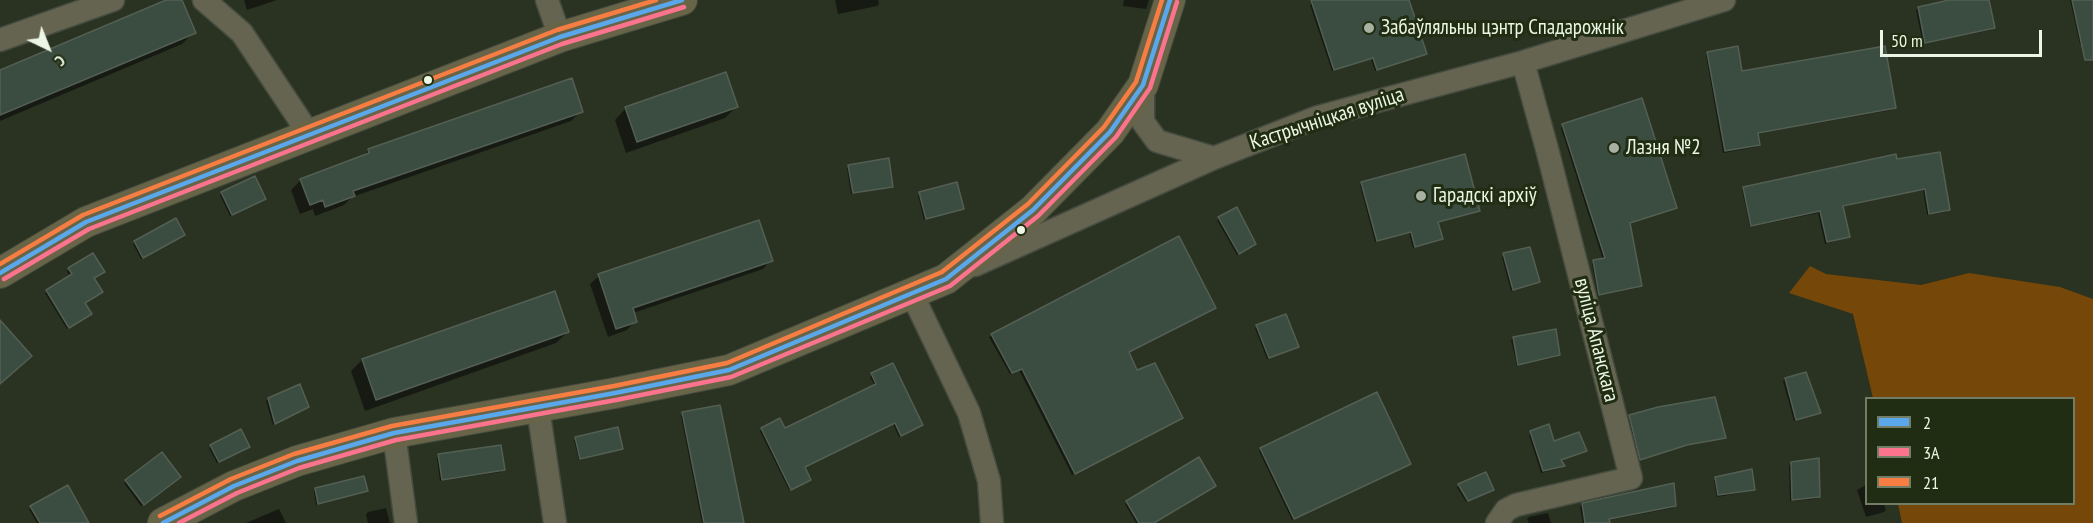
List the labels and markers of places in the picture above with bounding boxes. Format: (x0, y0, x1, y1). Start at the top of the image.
place label: Забаўляльны цэнтр Спадарожнік (1381, 15, 1624, 41)
marker: Забаўляльны цэнтр Спадарожнік (1362, 21, 1376, 35)
unlabelled marker (422, 74, 434, 86)
place label: Лазня №2 (1626, 135, 1701, 161)
marker: Лазня №2 (1607, 141, 1621, 155)
place label: Гарадскі архіў (1433, 183, 1537, 209)
marker: Гарадскі архіў (1414, 189, 1428, 203)
unlabelled marker (1015, 224, 1027, 236)

